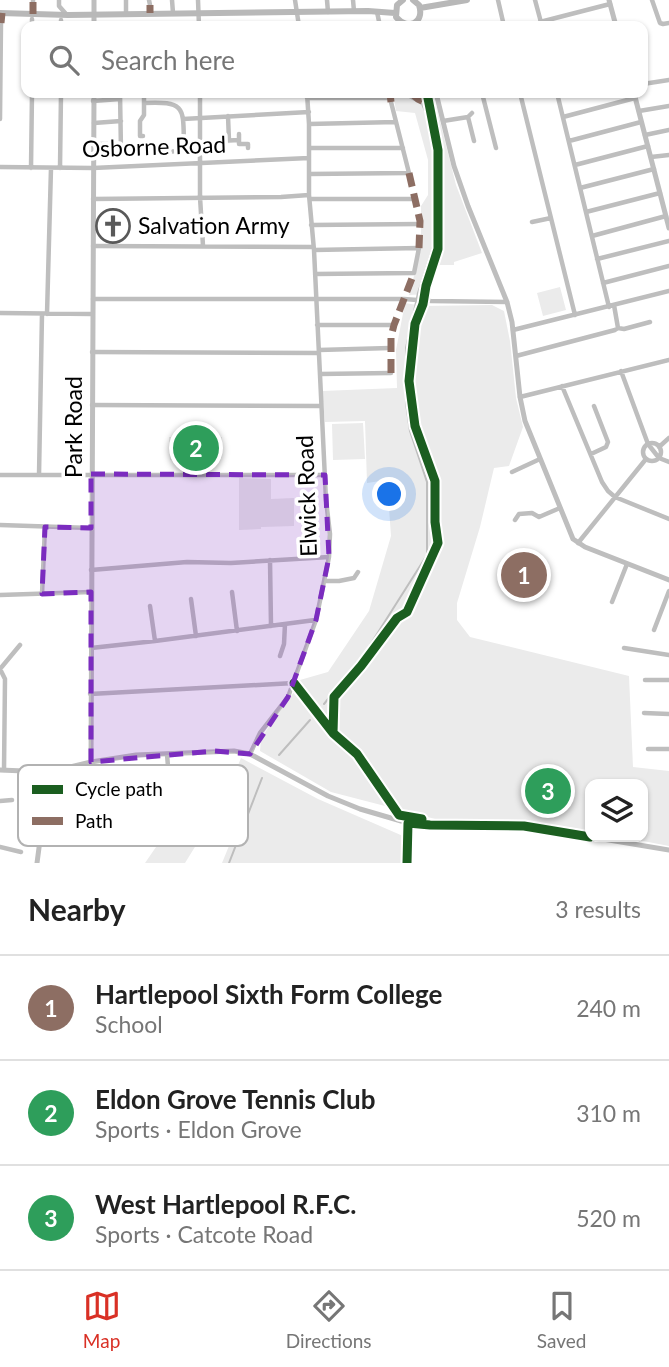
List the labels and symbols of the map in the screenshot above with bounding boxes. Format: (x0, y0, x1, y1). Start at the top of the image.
street label: Osborne Road (81, 129, 227, 163)
church icon: Salvation Army (94, 207, 132, 245)
place label: Salvation Army (138, 211, 290, 239)
street label: Park Road (59, 376, 87, 478)
pin: 2 (173, 422, 219, 474)
street label: Elwick Road (290, 435, 322, 557)
your location (372, 477, 406, 511)
pin: 1 (501, 549, 547, 601)
legend (18, 765, 248, 846)
pin: 3 (525, 765, 571, 817)
text: Cycle path (75, 777, 163, 800)
text: Path (75, 809, 113, 832)

